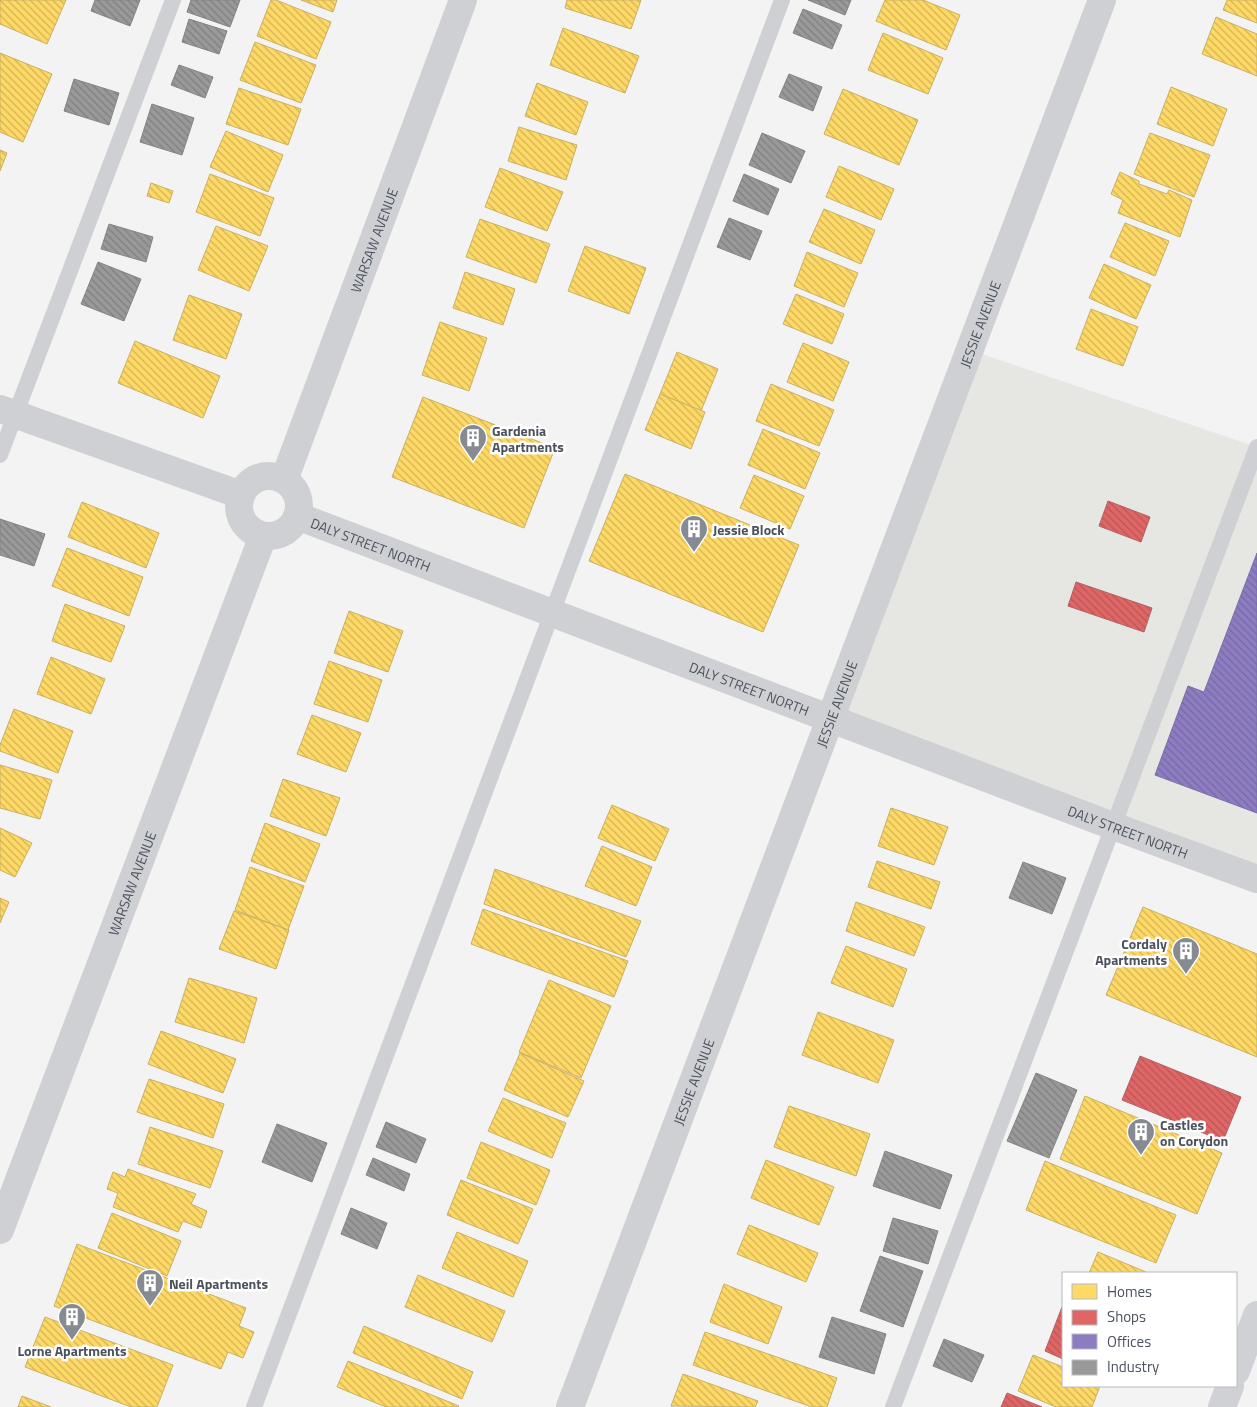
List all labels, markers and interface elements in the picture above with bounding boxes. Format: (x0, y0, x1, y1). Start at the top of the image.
street label: WARSAW AVENUE (344, 185, 403, 295)
street label: JESSIE AVENUE (954, 277, 1006, 370)
place label: Gardenia Apartments (492, 420, 564, 457)
building icon: Gardenia Apartments (458, 423, 488, 462)
street label: DALY STREET NORTH (308, 512, 434, 576)
building icon: Jessie Block (679, 514, 709, 553)
place label: Jessie Block (713, 519, 785, 540)
street label: DALY STREET NORTH (686, 656, 812, 720)
street label: JESSIE AVENUE (810, 657, 862, 750)
street label: DALY STREET NORTH (1065, 799, 1191, 863)
street label: WARSAW AVENUE (102, 828, 161, 938)
place label: Cordaly Apartments (1095, 933, 1167, 970)
building icon: Cordaly Apartments (1171, 936, 1201, 975)
street label: JESSIE AVENUE (667, 1035, 719, 1128)
place label: Castles on Corydon (1160, 1114, 1228, 1151)
building icon: Castles on Corydon (1126, 1117, 1156, 1156)
building icon: Neil Apartments (135, 1268, 165, 1307)
legend (1062, 1272, 1237, 1387)
place label: Neil Apartments (169, 1273, 268, 1294)
text: Homes (1107, 1280, 1152, 1303)
building icon: Lorne Apartments (57, 1302, 87, 1341)
text: Shops (1107, 1305, 1146, 1328)
text: Offices (1107, 1330, 1151, 1353)
place label: Lorne Apartments (17, 1340, 127, 1361)
text: Industry (1107, 1355, 1159, 1378)

